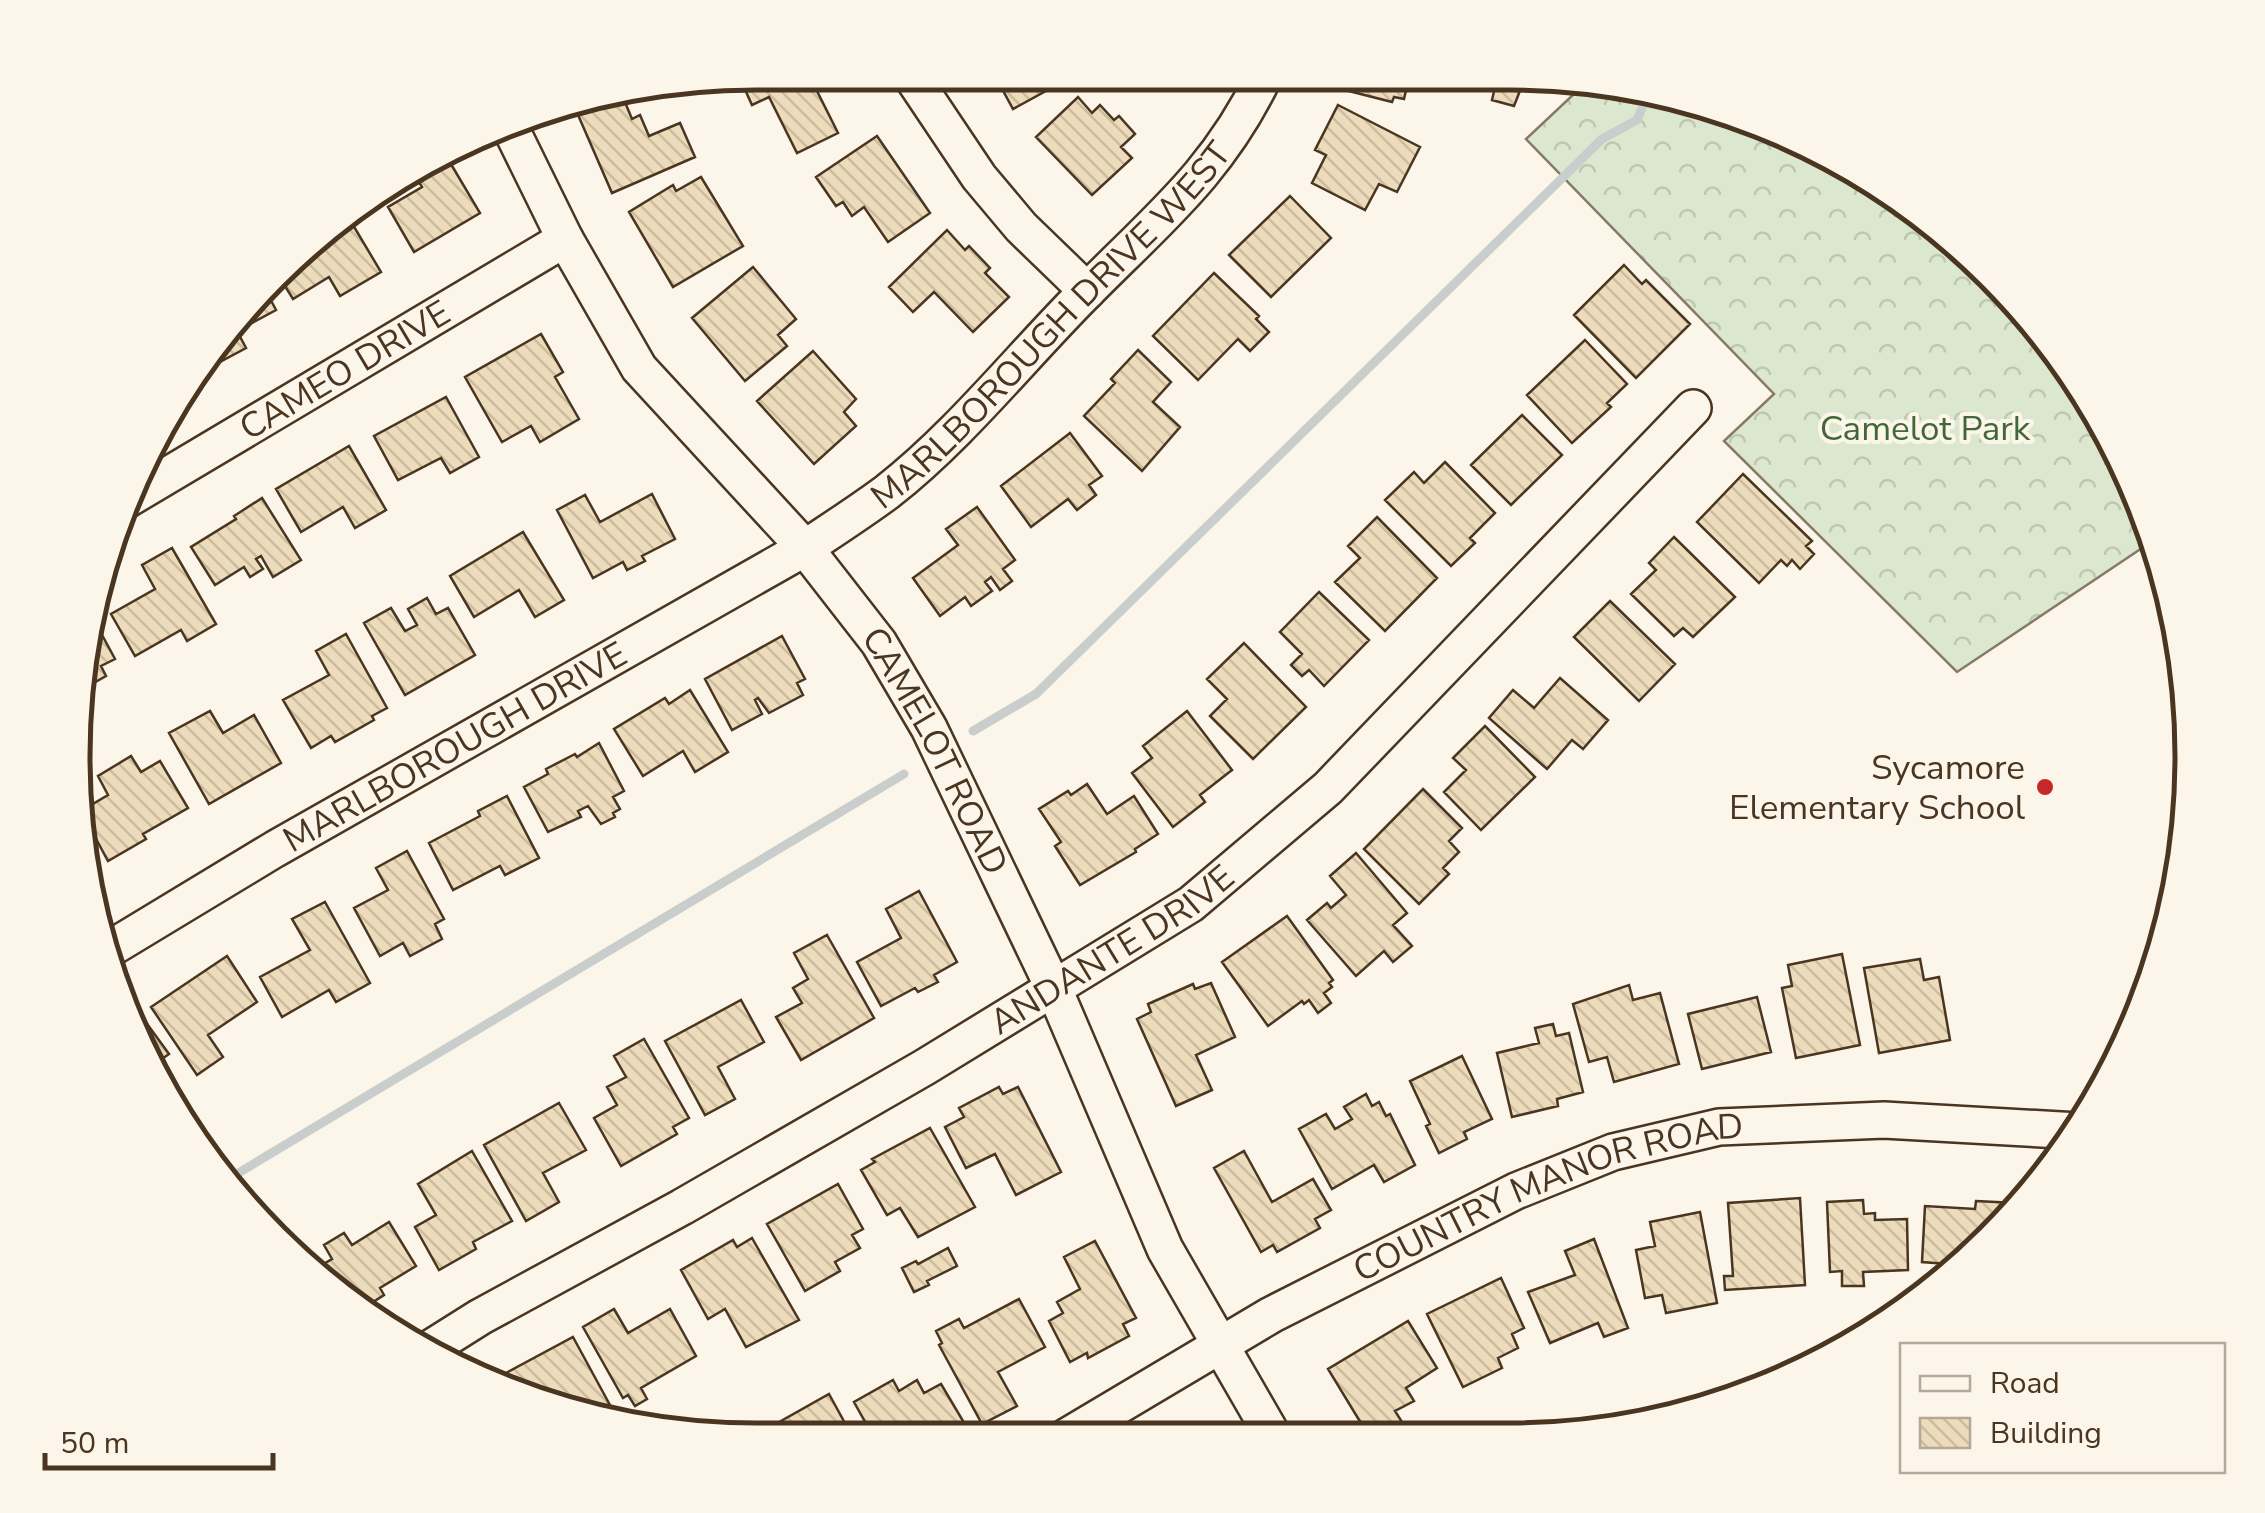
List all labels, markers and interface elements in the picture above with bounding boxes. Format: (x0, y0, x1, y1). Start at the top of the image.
street label: MARLBOROUGH DRIVE WEST (861, 132, 1242, 520)
street label: CAMEO DRIVE (231, 289, 459, 451)
park label: Camelot Park (1820, 405, 2031, 452)
street label: CAMELOT ROAD (851, 617, 1019, 882)
street label: MARLBOROUGH DRIVE (275, 631, 635, 863)
place label: Sycamore Elementary School (1729, 744, 2026, 831)
marker: Sycamore Elementary School (2034, 776, 2056, 798)
street label: ANDANTE DRIVE (981, 854, 1244, 1045)
street label: COUNTRY MANOR ROAD (1345, 1103, 1744, 1293)
legend (1900, 1343, 2225, 1473)
text: Road (1990, 1363, 2060, 1404)
scale bar (45, 1408, 272, 1470)
text: Building (1990, 1413, 2102, 1454)
text: 50 m (60, 1423, 129, 1464)

